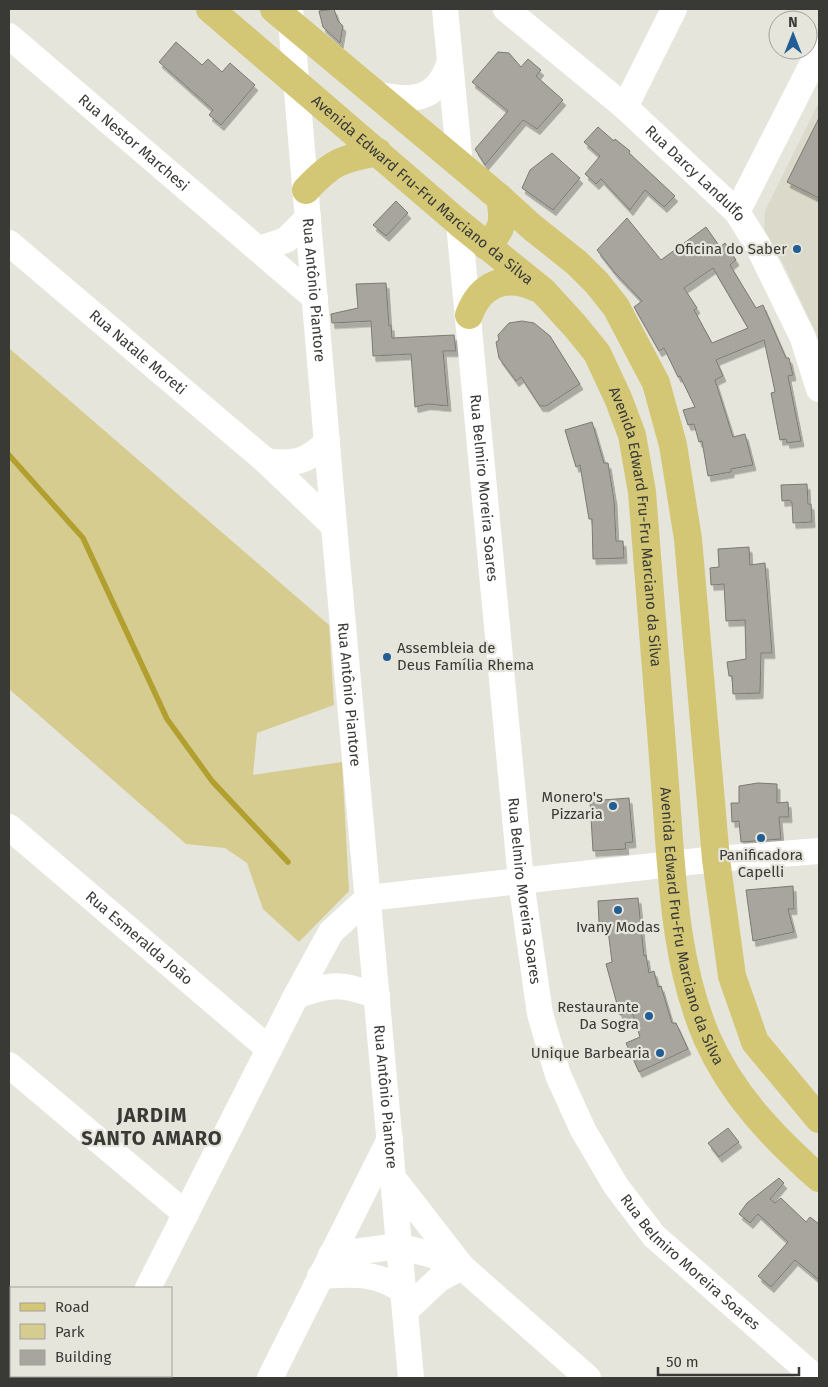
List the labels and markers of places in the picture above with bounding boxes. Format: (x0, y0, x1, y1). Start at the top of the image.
place label: Oficina do Saber (675, 240, 787, 258)
marker: Oficina do Saber (791, 243, 803, 255)
place label: Assembleia de Deus Família Rhema (397, 639, 534, 674)
marker: Assembleia de Deus Família Rhema (381, 651, 393, 663)
place label: Monero's Pizzaria (542, 788, 603, 823)
marker: Monero's Pizzaria (607, 800, 619, 812)
marker: Panificadora Capelli (755, 832, 767, 844)
place label: Panificadora Capelli (719, 846, 803, 881)
marker: Ivany Modas (612, 904, 624, 916)
place label: Ivany Modas (576, 918, 660, 936)
place label: Restaurante Da Sogra (557, 998, 639, 1033)
marker: Restaurante Da Sogra (643, 1010, 655, 1022)
place label: Unique Barbearia (531, 1044, 650, 1062)
marker: Unique Barbearia (654, 1047, 666, 1059)

